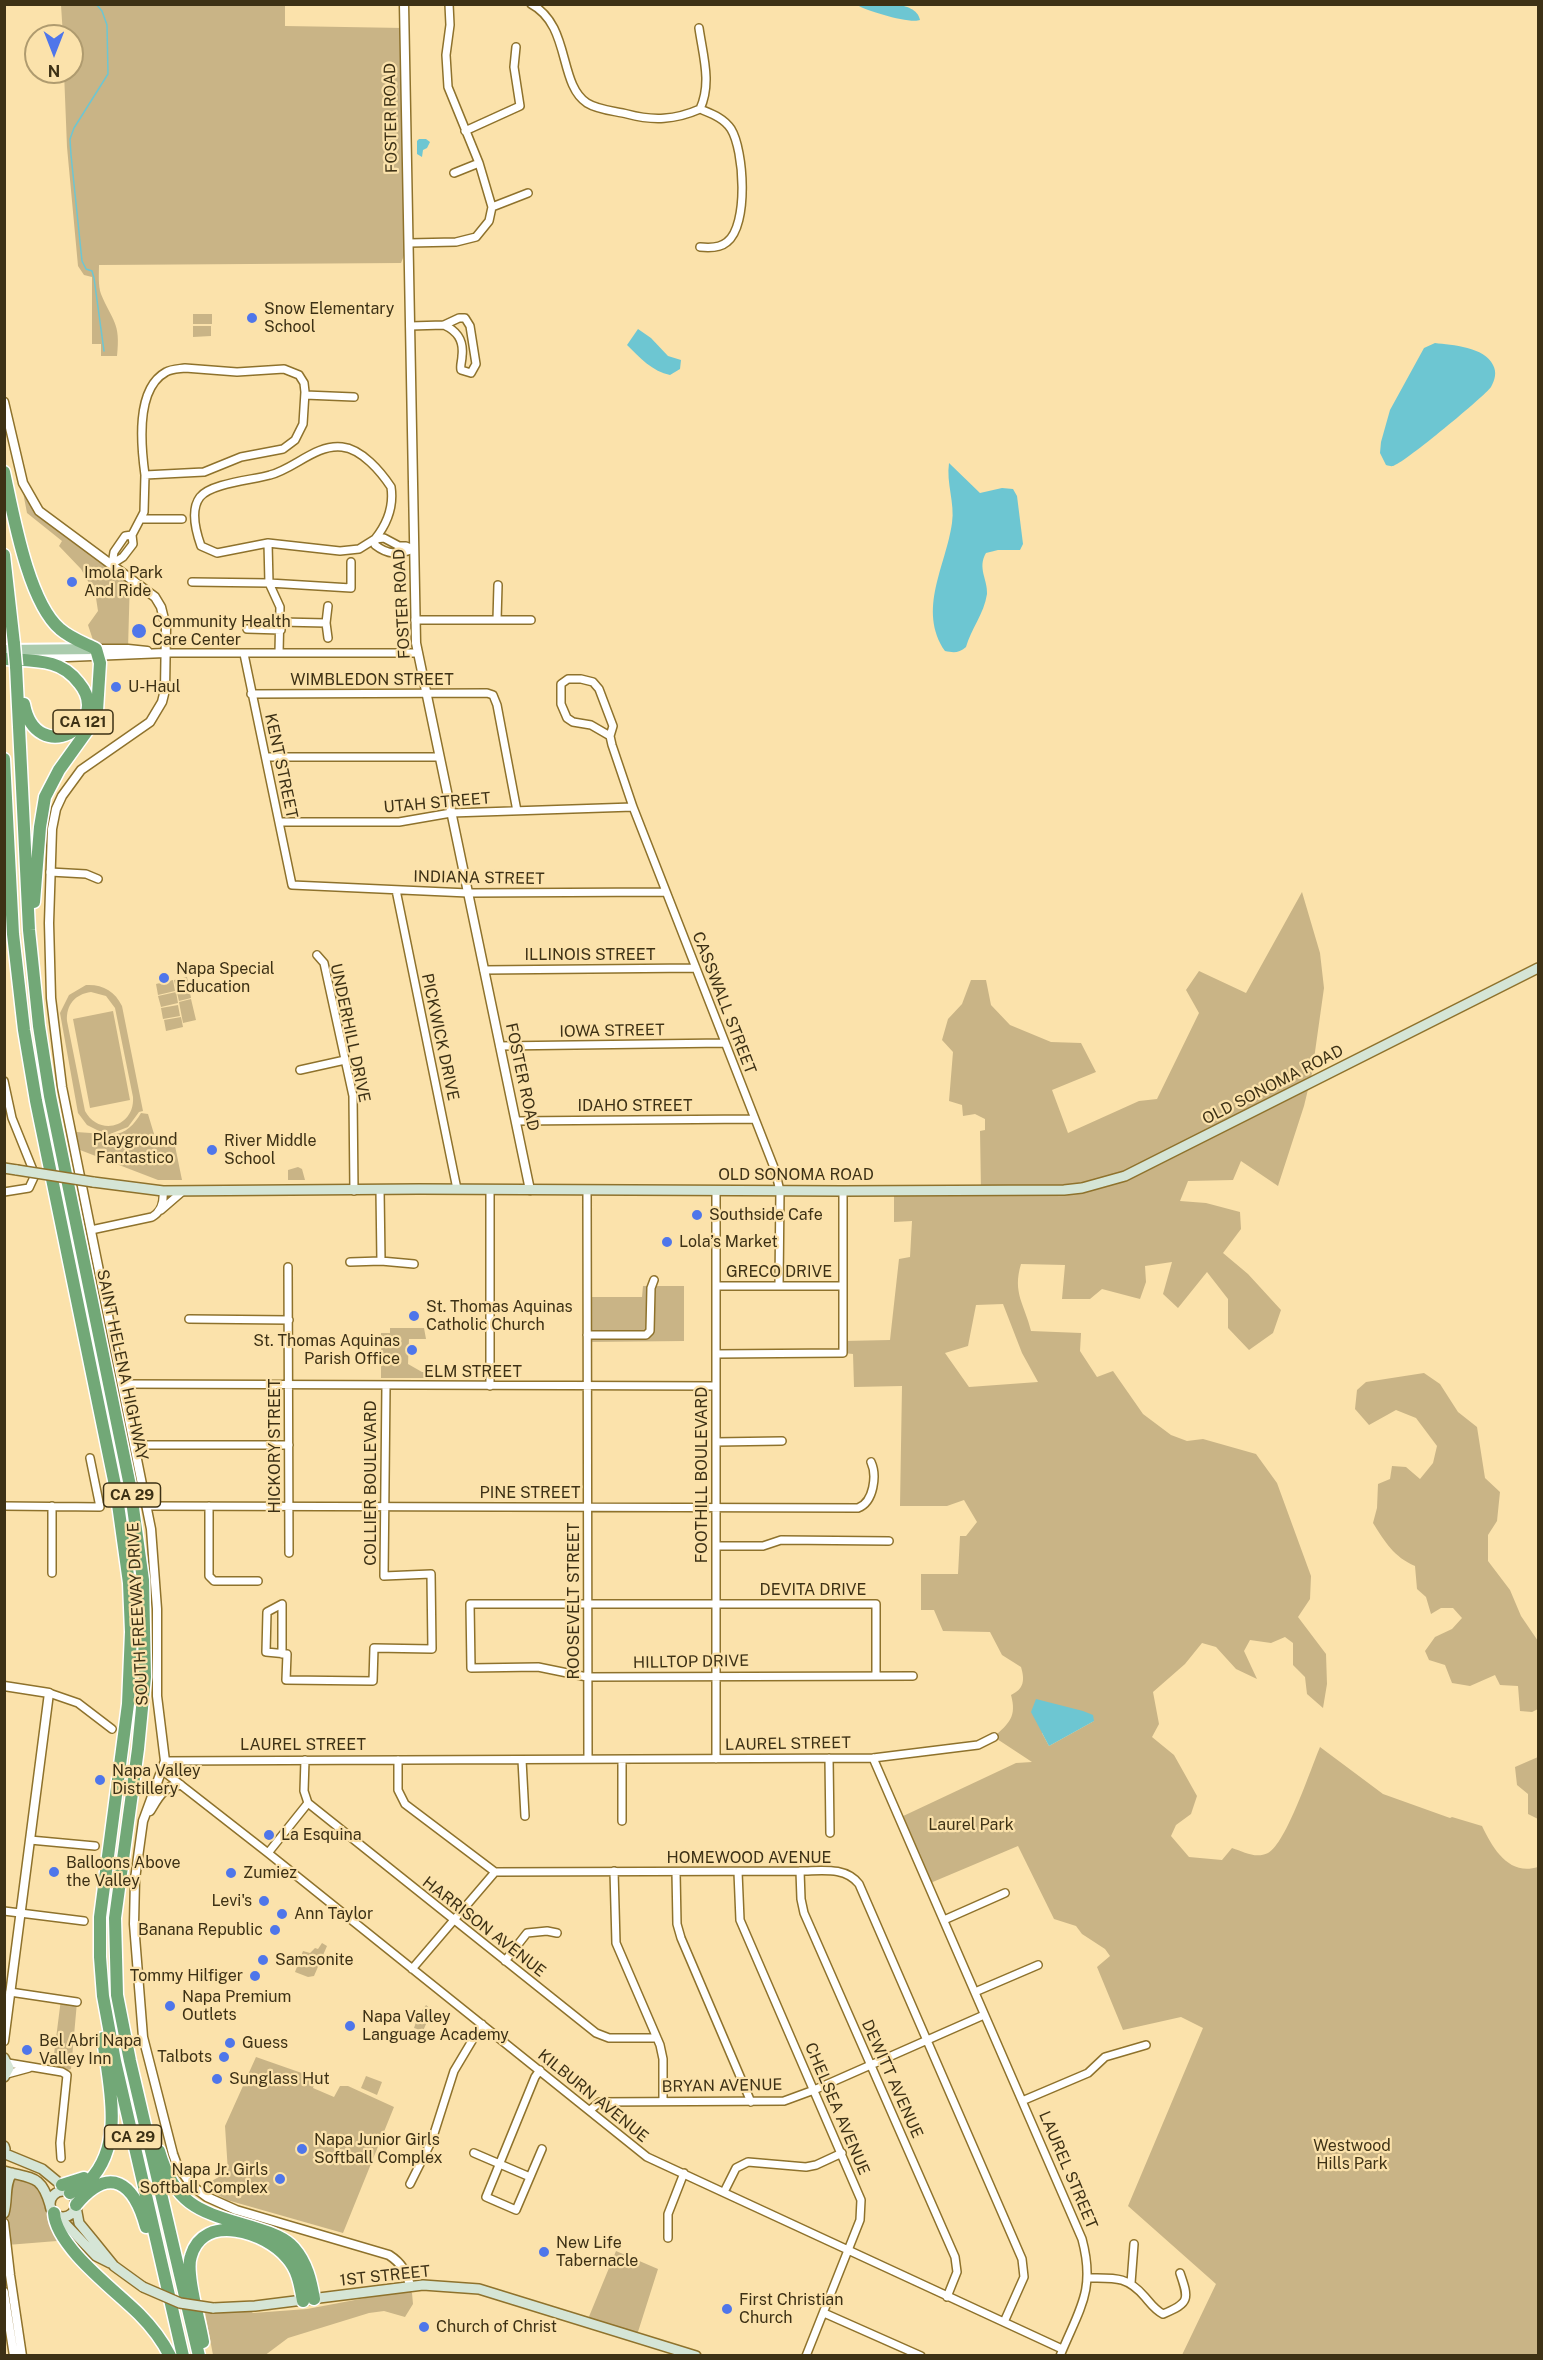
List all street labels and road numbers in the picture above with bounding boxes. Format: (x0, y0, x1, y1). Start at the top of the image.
street label: FOSTER ROAD (380, 63, 402, 173)
street label: FOSTER ROAD (390, 548, 414, 660)
street label: WIMBLEDON STREET (290, 670, 454, 690)
road number: CA 121 (53, 710, 113, 734)
street label: KENT STREET (260, 712, 302, 820)
street label: UTAH STREET (383, 789, 491, 817)
street label: INDIANA STREET (413, 867, 545, 889)
street label: CASSWALL STREET (688, 929, 760, 1077)
street label: ILLINOIS STREET (525, 945, 655, 965)
street label: UNDERHILL DRIVE (326, 962, 374, 1104)
street label: PICKWICK DRIVE (417, 972, 463, 1102)
street label: IOWA STREET (559, 1020, 665, 1042)
street label: FOSTER ROAD (501, 1021, 543, 1133)
street label: OLD SONOMA ROAD (1199, 1041, 1347, 1129)
street label: IDAHO STREET (578, 1096, 692, 1116)
street label: OLD SONOMA ROAD (718, 1165, 874, 1185)
street label: GRECO DRIVE (726, 1262, 832, 1282)
street label: SAINT HELENA HIGHWAY (92, 1268, 152, 1462)
street label: ELM STREET (424, 1362, 522, 1382)
street label: HICKORY STREET (265, 1378, 285, 1514)
street label: FOOTHILL BOULEVARD (692, 1387, 712, 1563)
street label: COLLIER BOULEVARD (361, 1400, 381, 1566)
road number: CA 29 (104, 1483, 160, 1507)
street label: PINE STREET (479, 1483, 581, 1503)
street label: SOUTH FREEWAY DRIVE (124, 1522, 152, 1706)
street label: ROOSEVELT STREET (564, 1522, 584, 1680)
street label: DEVITA DRIVE (760, 1580, 866, 1600)
street label: HILLTOP DRIVE (633, 1651, 749, 1673)
street label: LAUREL STREET (725, 1733, 851, 1755)
street label: LAUREL STREET (240, 1735, 366, 1755)
street label: HOMEWOOD AVENUE (666, 1848, 832, 1868)
street label: HARRISON AVENUE (418, 1873, 550, 1981)
street label: DEWITT AVENUE (857, 2017, 927, 2141)
street label: CHELSEA AVENUE (800, 2040, 874, 2178)
street label: KILBURN AVENUE (534, 2045, 652, 2147)
street label: BRYAN AVENUE (661, 2075, 783, 2097)
street label: LAUREL STREET (1035, 2108, 1101, 2232)
road number: CA 29 (104, 2125, 162, 2149)
street label: 1ST STREET (339, 2262, 431, 2290)

